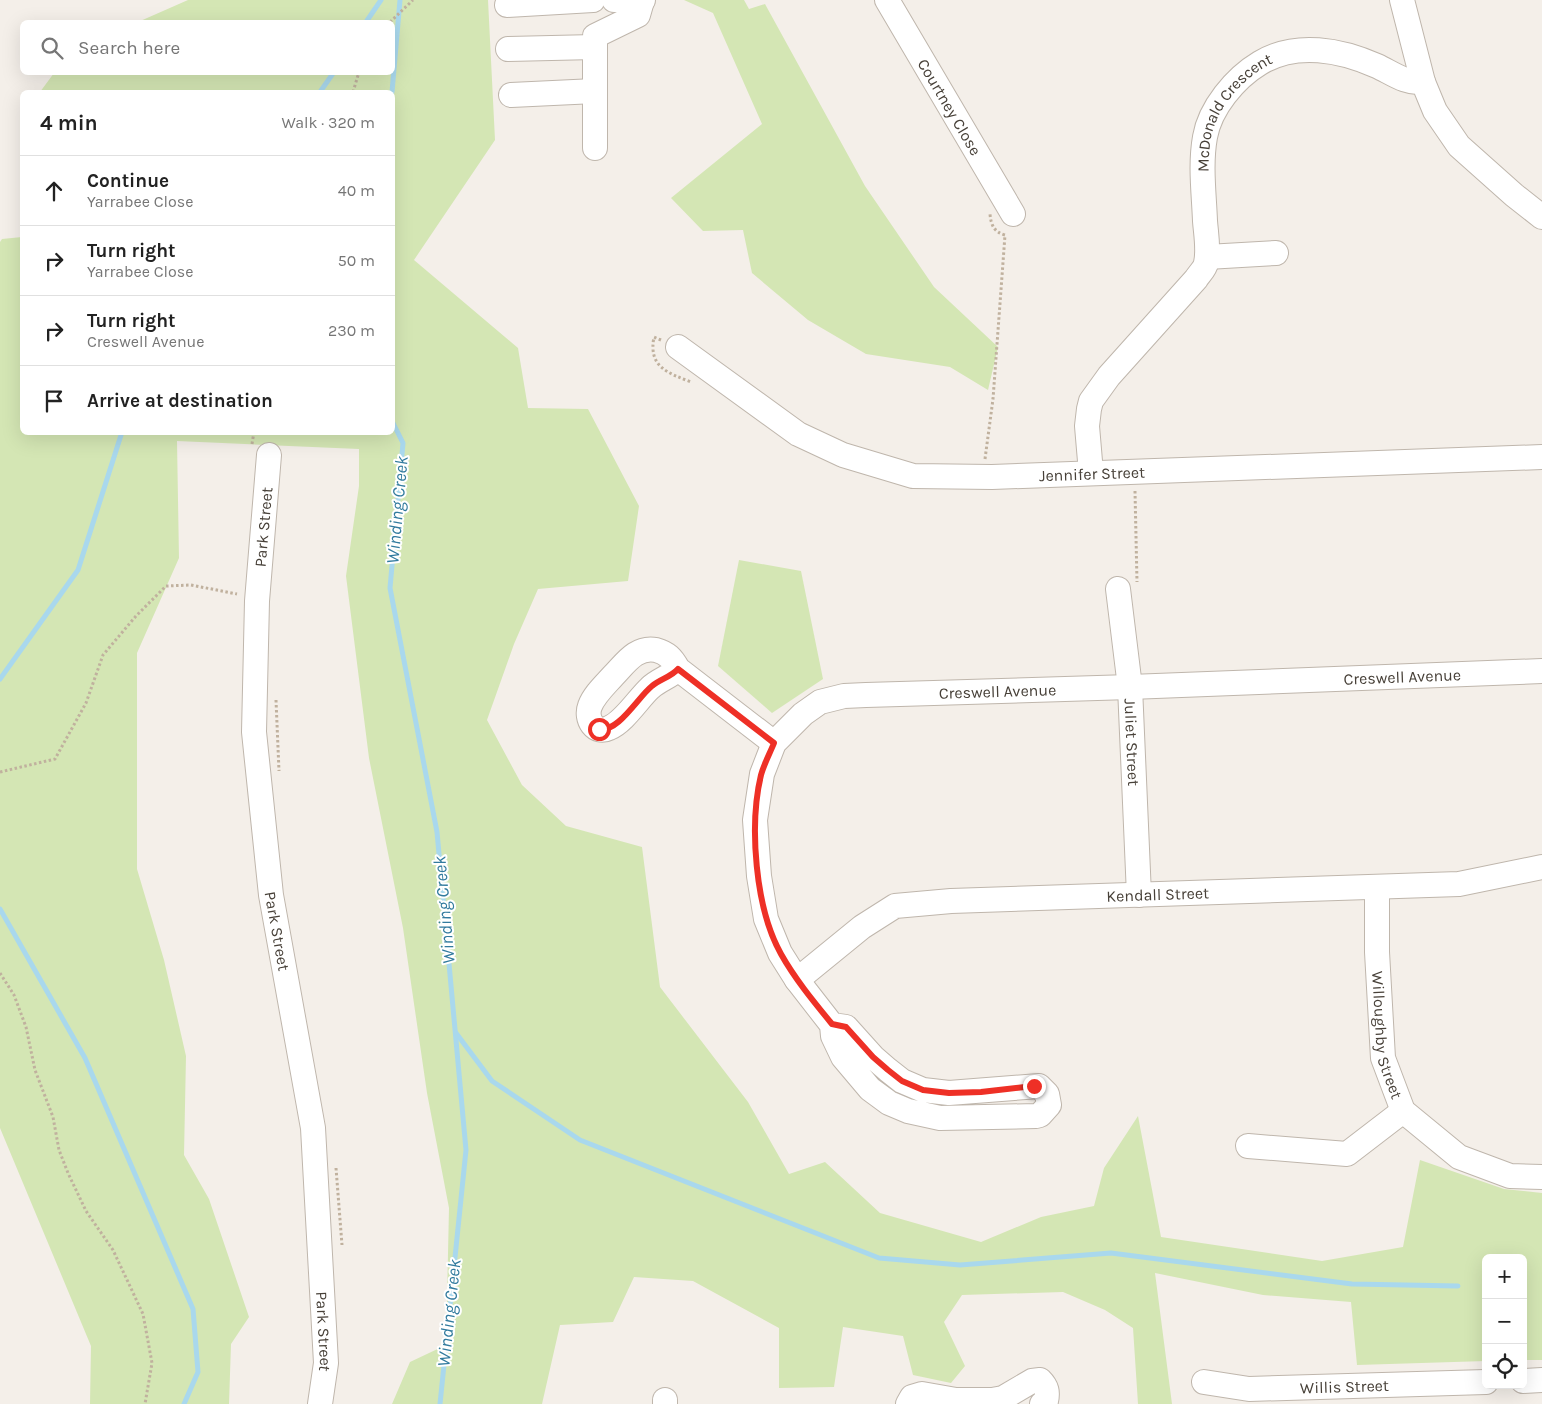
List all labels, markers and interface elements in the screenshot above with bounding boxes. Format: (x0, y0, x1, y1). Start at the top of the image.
search box (20, 20, 395, 75)
icon: search (38, 34, 66, 62)
text: Search here (78, 37, 180, 59)
street label: McDonald Crescent (1193, 49, 1275, 172)
street label: Courtney Close (914, 55, 985, 159)
text: 4 min (40, 111, 98, 135)
text: Walk · 320 m (281, 113, 375, 132)
text: Continue (87, 170, 169, 192)
icon: ahead (40, 177, 68, 205)
text: 40 m (338, 181, 375, 200)
text: Yarrabee Close (87, 192, 193, 211)
text: Turn right (87, 240, 176, 262)
icon: right (40, 247, 68, 275)
text: 50 m (338, 251, 375, 270)
text: Yarrabee Close (87, 262, 193, 281)
text: Turn right (87, 310, 176, 332)
icon: right (40, 317, 68, 345)
text: 230 m (328, 321, 375, 340)
text: Creswell Avenue (87, 332, 204, 351)
icon: arrive (40, 387, 68, 415)
text: Arrive at destination (87, 390, 273, 412)
water label: Winding Creek (381, 454, 413, 565)
street label: Jennifer Street (1039, 462, 1145, 485)
street label: Park Street (251, 486, 276, 568)
street label: Creswell Avenue (1343, 665, 1461, 689)
street label: Creswell Avenue (938, 680, 1057, 703)
street label: Juliet Street (1121, 698, 1143, 786)
route start (588, 718, 611, 741)
water label: Winding Creek (428, 854, 460, 965)
street label: Kendall Street (1106, 883, 1209, 906)
street label: Park Street (261, 890, 293, 972)
street label: Willoughby Street (1368, 970, 1407, 1102)
route end (1023, 1075, 1046, 1098)
map controls (1482, 1254, 1527, 1389)
button: + (1482, 1254, 1527, 1299)
water label: Winding Creek (432, 1257, 466, 1368)
street label: Park Street (312, 1291, 335, 1373)
button: − (1482, 1299, 1527, 1344)
button: locate (1482, 1344, 1527, 1389)
street label: Willis Street (1300, 1376, 1389, 1397)

